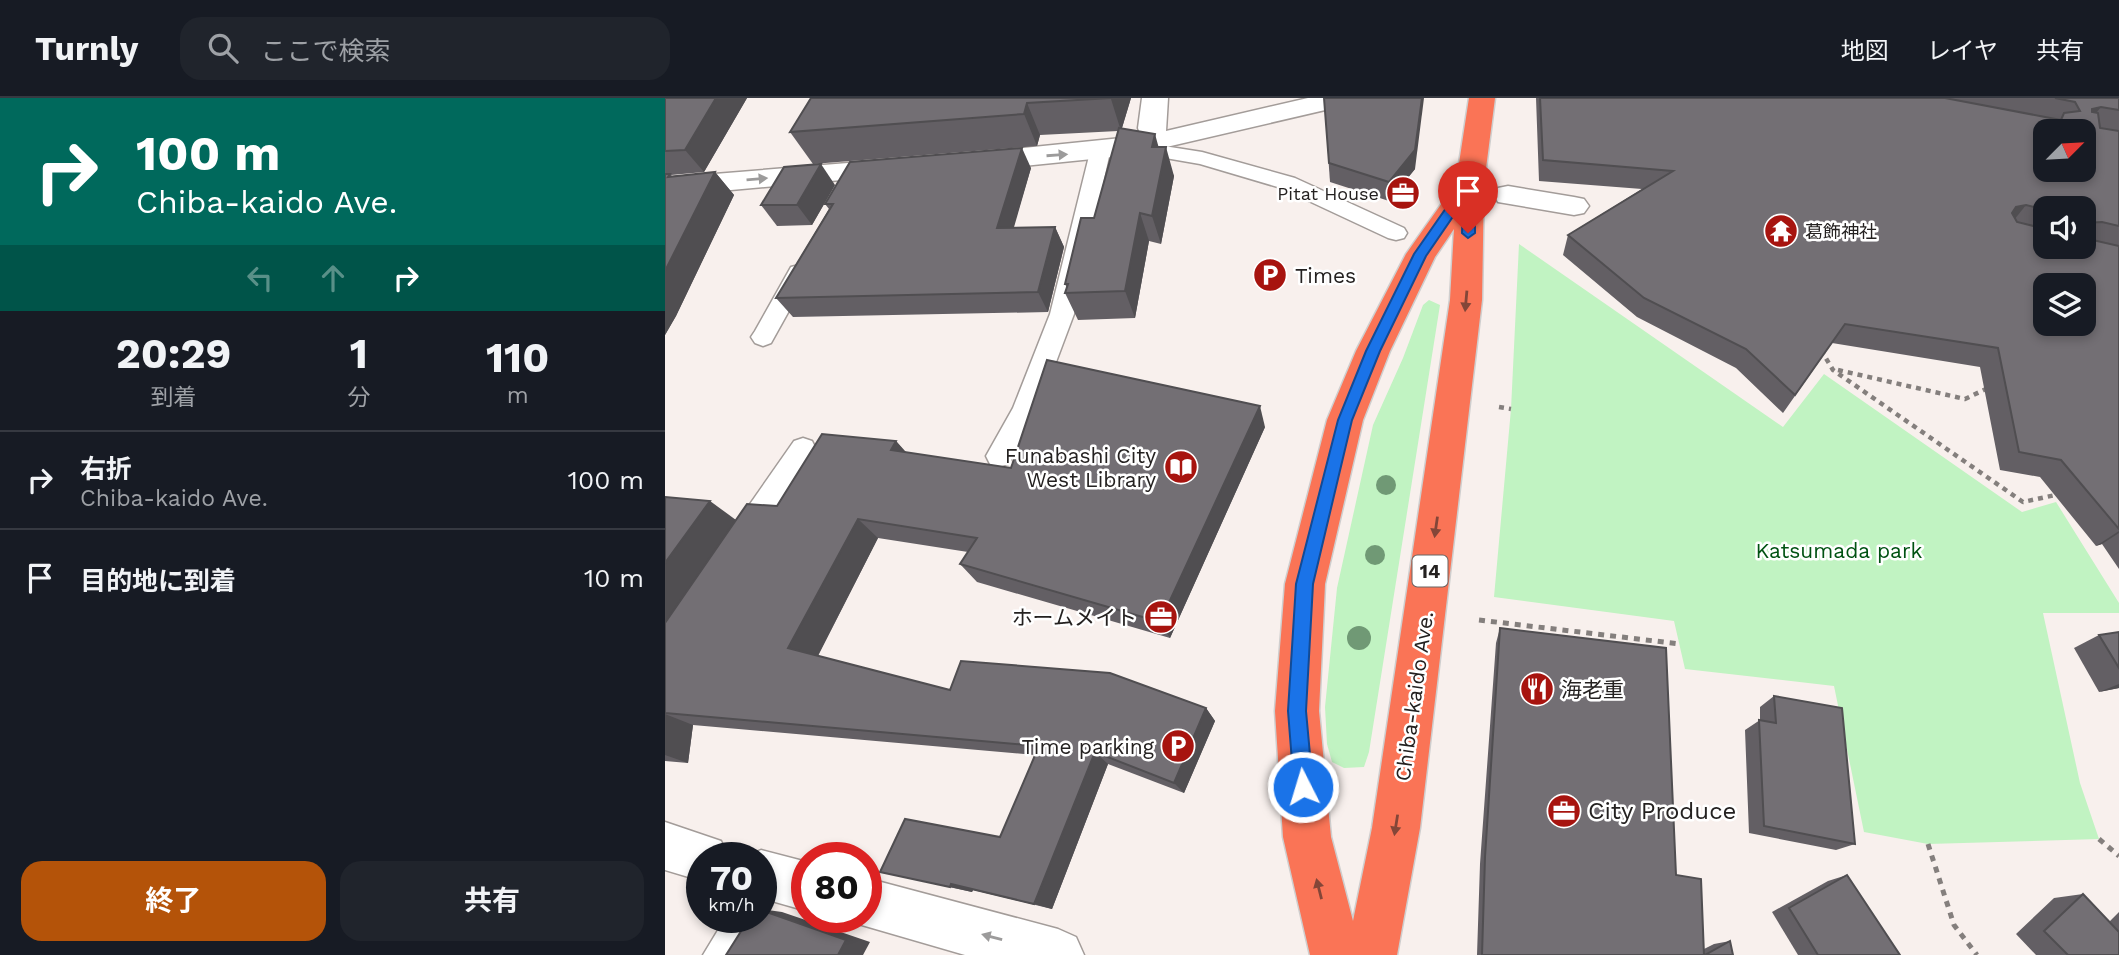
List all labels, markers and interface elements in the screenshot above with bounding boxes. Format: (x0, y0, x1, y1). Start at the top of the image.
search box (180, 17, 670, 80)
text: Turnly (35, 29, 138, 68)
icon: search (204, 29, 242, 67)
text: ここで検索 (260, 36, 390, 66)
text: 地図 (1841, 37, 1889, 65)
text: レイヤ (1927, 37, 1998, 65)
text: 共有 (2036, 37, 2084, 65)
north arrow (2033, 119, 2097, 182)
map controls (2033, 119, 2096, 336)
text: 100 m (136, 124, 280, 182)
icon: right (21, 126, 112, 217)
one-way arrow (1047, 149, 1069, 160)
pin (1438, 161, 1498, 233)
icon: arrive (1449, 172, 1487, 210)
one-way arrow (747, 173, 769, 184)
office icon: Pitat House (1384, 174, 1422, 212)
text: Chiba-kaido Ave. (136, 183, 397, 221)
place label: Pitat House (1277, 183, 1379, 204)
button: sound (2033, 196, 2096, 259)
temple icon: 葛飾神社 (1762, 212, 1800, 250)
place label: 葛飾神社 (1805, 221, 1877, 242)
parking icon: Times (1251, 256, 1289, 294)
icon: left (241, 259, 279, 297)
icon: ahead (314, 259, 352, 297)
icon: right (387, 259, 425, 297)
place label: Times (1295, 263, 1356, 288)
button: layers (2033, 273, 2096, 336)
one-way arrow (1460, 290, 1471, 312)
text: 20:29 (116, 329, 231, 378)
text: 1 (350, 329, 368, 378)
text: 110 (486, 333, 549, 382)
text: m (507, 382, 529, 409)
text: 到着 (151, 384, 197, 411)
text: 分 (347, 384, 370, 411)
place label: Funabashi City West Library (1005, 443, 1156, 492)
library icon: Funabashi City West Library (1162, 448, 1200, 486)
text: 右折 (80, 454, 132, 484)
icon: right (21, 461, 59, 499)
text: 100 m (568, 465, 644, 495)
text: Chiba-kaido Ave. (80, 485, 268, 512)
one-way arrow (1431, 516, 1442, 538)
park label: Katsumada park (1756, 538, 1923, 563)
road number: 14 (1413, 556, 1447, 586)
icon: arrive (21, 559, 59, 597)
text: 10 m (584, 563, 644, 593)
text: 目的地に到着 (80, 566, 236, 596)
office icon: ホームメイト (1142, 598, 1180, 636)
place label: ホームメイト (1012, 605, 1137, 630)
street label: Chiba-kaido Ave. (1390, 609, 1438, 783)
restaurant icon: 海老重 (1518, 670, 1556, 708)
place label: 海老重 (1561, 677, 1624, 702)
parking icon: Time parking (1159, 727, 1197, 765)
place label: Time parking (1021, 734, 1155, 759)
position arrow (1266, 750, 1340, 824)
office icon: City Produce (1545, 792, 1583, 830)
place label: City Produce (1588, 797, 1736, 825)
one-way arrow (1390, 814, 1401, 836)
speed limit sign: 80 (791, 842, 882, 933)
text: 70 (710, 857, 753, 899)
button: 終了 (21, 861, 326, 941)
button: 共有 (340, 861, 644, 941)
one-way arrow (1314, 878, 1325, 900)
text: km/h (708, 894, 755, 915)
one-way arrow (981, 931, 1003, 942)

